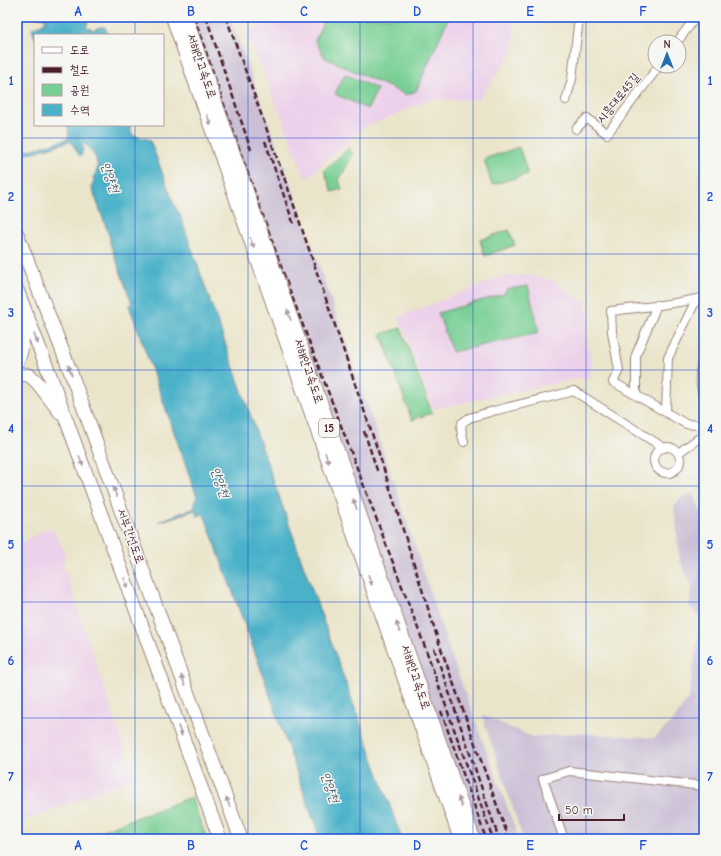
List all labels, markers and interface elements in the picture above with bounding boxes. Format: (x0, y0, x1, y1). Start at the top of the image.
text: A (74, 4, 82, 19)
text: B (187, 4, 195, 19)
text: C (300, 4, 308, 19)
text: D (413, 4, 421, 19)
text: E (526, 4, 534, 19)
text: F (639, 4, 647, 19)
street label: 서해안고속도로 (184, 32, 220, 100)
legend (34, 34, 164, 126)
north arrow (647, 34, 687, 74)
text: N (663, 38, 671, 51)
text: 도로 (70, 43, 89, 57)
text: 철도 (70, 63, 89, 77)
street label: 시흥대로45길 (593, 70, 643, 126)
text: 1 (8, 73, 14, 88)
text: 1 (707, 73, 713, 88)
text: 공원 (70, 83, 89, 97)
text: 수역 (70, 103, 90, 117)
one-way arrow (206, 114, 212, 126)
water label: 안양천 (98, 160, 123, 196)
text: 2 (8, 189, 14, 204)
text: 2 (707, 189, 713, 204)
one-way arrow (249, 237, 255, 249)
text: 3 (8, 305, 14, 320)
text: 3 (707, 305, 713, 320)
one-way arrow (286, 309, 292, 321)
one-way arrow (34, 334, 40, 346)
street label: 서해안고속도로 (291, 337, 327, 405)
one-way arrow (67, 364, 73, 376)
road number: 15 (319, 419, 339, 437)
text: 4 (8, 421, 14, 436)
text: 4 (707, 421, 713, 436)
one-way arrow (325, 452, 331, 464)
one-way arrow (79, 455, 85, 467)
water label: 안양천 (208, 465, 233, 501)
one-way arrow (111, 486, 117, 498)
one-way arrow (352, 498, 358, 510)
street label: 서부간선도로 (115, 506, 147, 566)
text: 5 (8, 537, 15, 552)
text: 5 (707, 537, 714, 552)
one-way arrow (368, 575, 374, 587)
one-way arrow (123, 577, 129, 589)
one-way arrow (395, 620, 401, 632)
street label: 서해안고속도로 (398, 643, 434, 711)
text: 6 (8, 653, 15, 668)
text: 6 (707, 653, 714, 668)
one-way arrow (180, 674, 186, 686)
one-way arrow (178, 726, 184, 738)
text: 7 (8, 769, 14, 784)
text: 7 (707, 769, 713, 784)
water label: 안양천 (318, 770, 343, 806)
one-way arrow (225, 796, 231, 808)
one-way arrow (457, 796, 463, 808)
scale bar (559, 796, 624, 822)
text: 50 m (565, 803, 593, 817)
text: A (74, 838, 82, 853)
text: B (187, 838, 195, 853)
text: C (300, 838, 308, 853)
text: D (413, 838, 421, 853)
text: E (526, 838, 534, 853)
text: F (639, 838, 647, 853)

